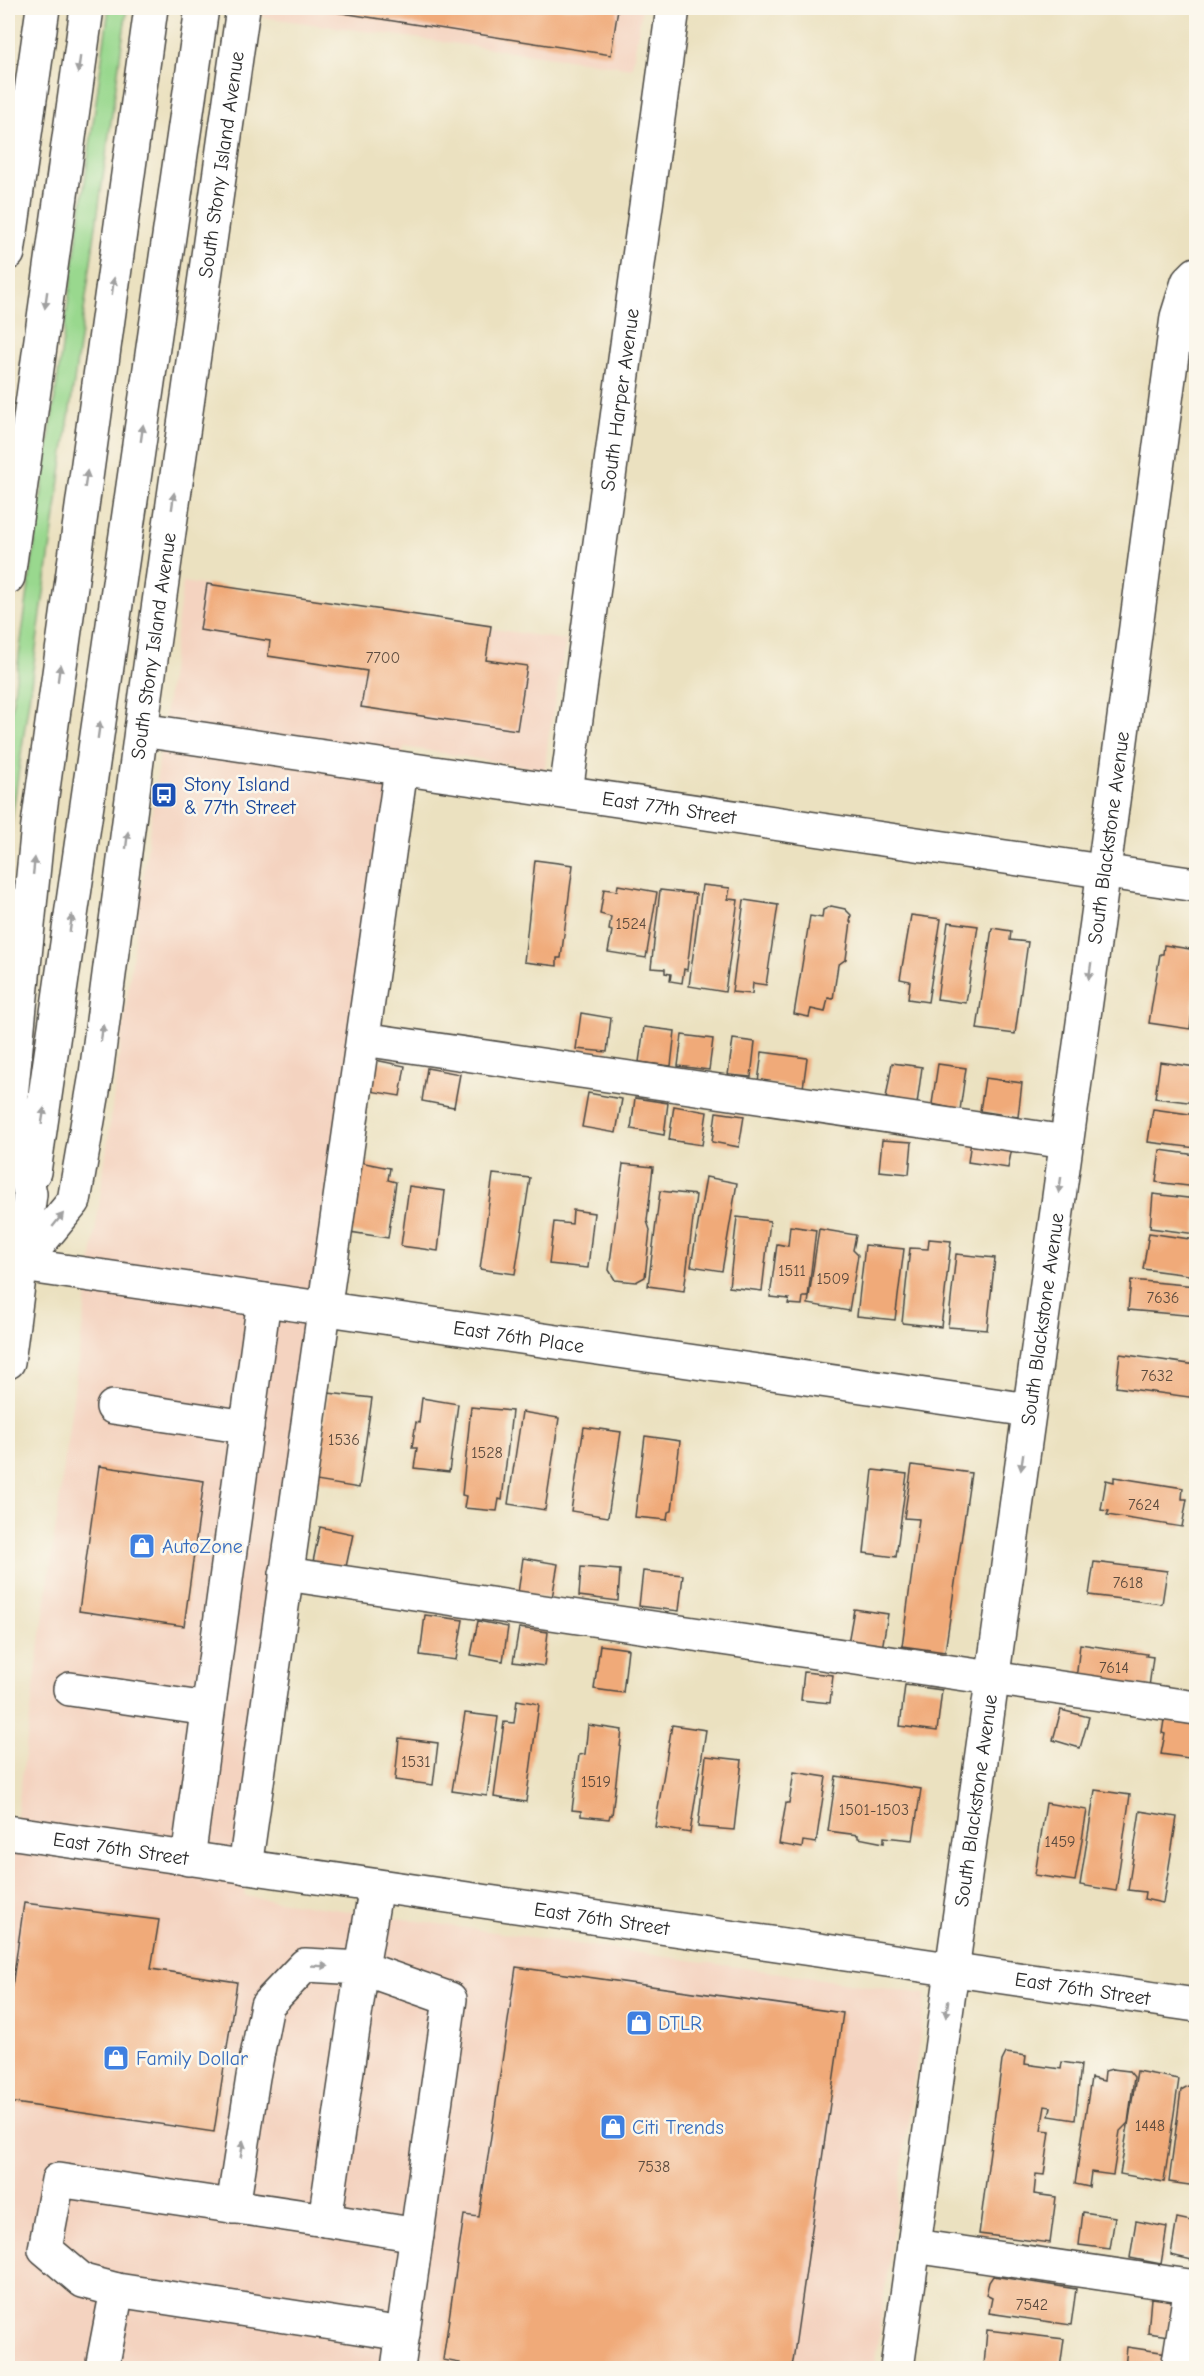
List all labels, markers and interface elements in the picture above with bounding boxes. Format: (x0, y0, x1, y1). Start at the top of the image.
street label: South Stony Island Avenue (194, 50, 248, 279)
one-way arrow (74, 56, 83, 75)
one-way arrow (108, 277, 117, 296)
one-way arrow (42, 291, 51, 310)
street label: South Harper Avenue (596, 307, 643, 492)
one-way arrow (138, 424, 147, 443)
one-way arrow (81, 470, 91, 489)
one-way arrow (169, 492, 178, 511)
street label: South Stony Island Avenue (126, 531, 180, 761)
house number: 7700 (366, 649, 400, 667)
one-way arrow (55, 663, 64, 682)
one-way arrow (94, 720, 103, 739)
street label: South Blackstone Avenue (1083, 730, 1134, 945)
place label: Stony Island & 77th Street (184, 773, 297, 819)
bus stop icon: Stony Island & 77th Street (149, 780, 179, 810)
street label: East 77th Street (601, 786, 739, 829)
one-way arrow (122, 830, 131, 849)
one-way arrow (29, 856, 39, 875)
one-way arrow (66, 913, 75, 932)
house number: 1524 (615, 915, 647, 933)
one-way arrow (1085, 962, 1094, 981)
one-way arrow (97, 1024, 106, 1043)
one-way arrow (38, 1106, 47, 1125)
one-way arrow (1055, 1176, 1065, 1195)
street label: South Blackstone Avenue (1016, 1211, 1068, 1427)
one-way arrow (52, 1212, 65, 1228)
house number: 1511 (778, 1262, 806, 1280)
house number: 1509 (816, 1270, 850, 1288)
house number: 7636 (1147, 1289, 1179, 1307)
street label: East 76th Place (452, 1316, 586, 1357)
house number: 7632 (1141, 1367, 1173, 1385)
house number: 1536 (328, 1431, 360, 1449)
house number: 1528 (471, 1444, 503, 1462)
one-way arrow (1018, 1452, 1027, 1471)
house number: 7624 (1128, 1496, 1160, 1514)
shop icon: AutoZone (127, 1531, 157, 1561)
place label: AutoZone (162, 1535, 243, 1558)
house number: 7618 (1113, 1574, 1143, 1592)
house number: 7614 (1099, 1659, 1129, 1677)
street label: South Blackstone Avenue (949, 1693, 1002, 1908)
house number: 1531 (401, 1753, 431, 1771)
house number: 1519 (581, 1773, 611, 1791)
house number: 1501-1503 (839, 1801, 909, 1819)
street label: East 76th Street (52, 1827, 191, 1870)
house number: 1459 (1044, 1833, 1076, 1851)
street label: East 76th Street (532, 1897, 672, 1940)
one-way arrow (311, 1962, 330, 1971)
street label: East 76th Street (1013, 1967, 1153, 2010)
one-way arrow (942, 1999, 951, 2018)
shop icon: DTLR (624, 2008, 654, 2038)
place label: DTLR (658, 2012, 702, 2035)
shop icon: Family Dollar (101, 2043, 131, 2073)
place label: Family Dollar (136, 2047, 248, 2070)
shop icon: Citi Trends (598, 2112, 628, 2142)
place label: Citi Trends (632, 2116, 724, 2139)
house number: 1448 (1135, 2117, 1165, 2135)
one-way arrow (238, 2139, 247, 2158)
house number: 7538 (638, 2158, 670, 2176)
house number: 7542 (1016, 2296, 1048, 2314)

